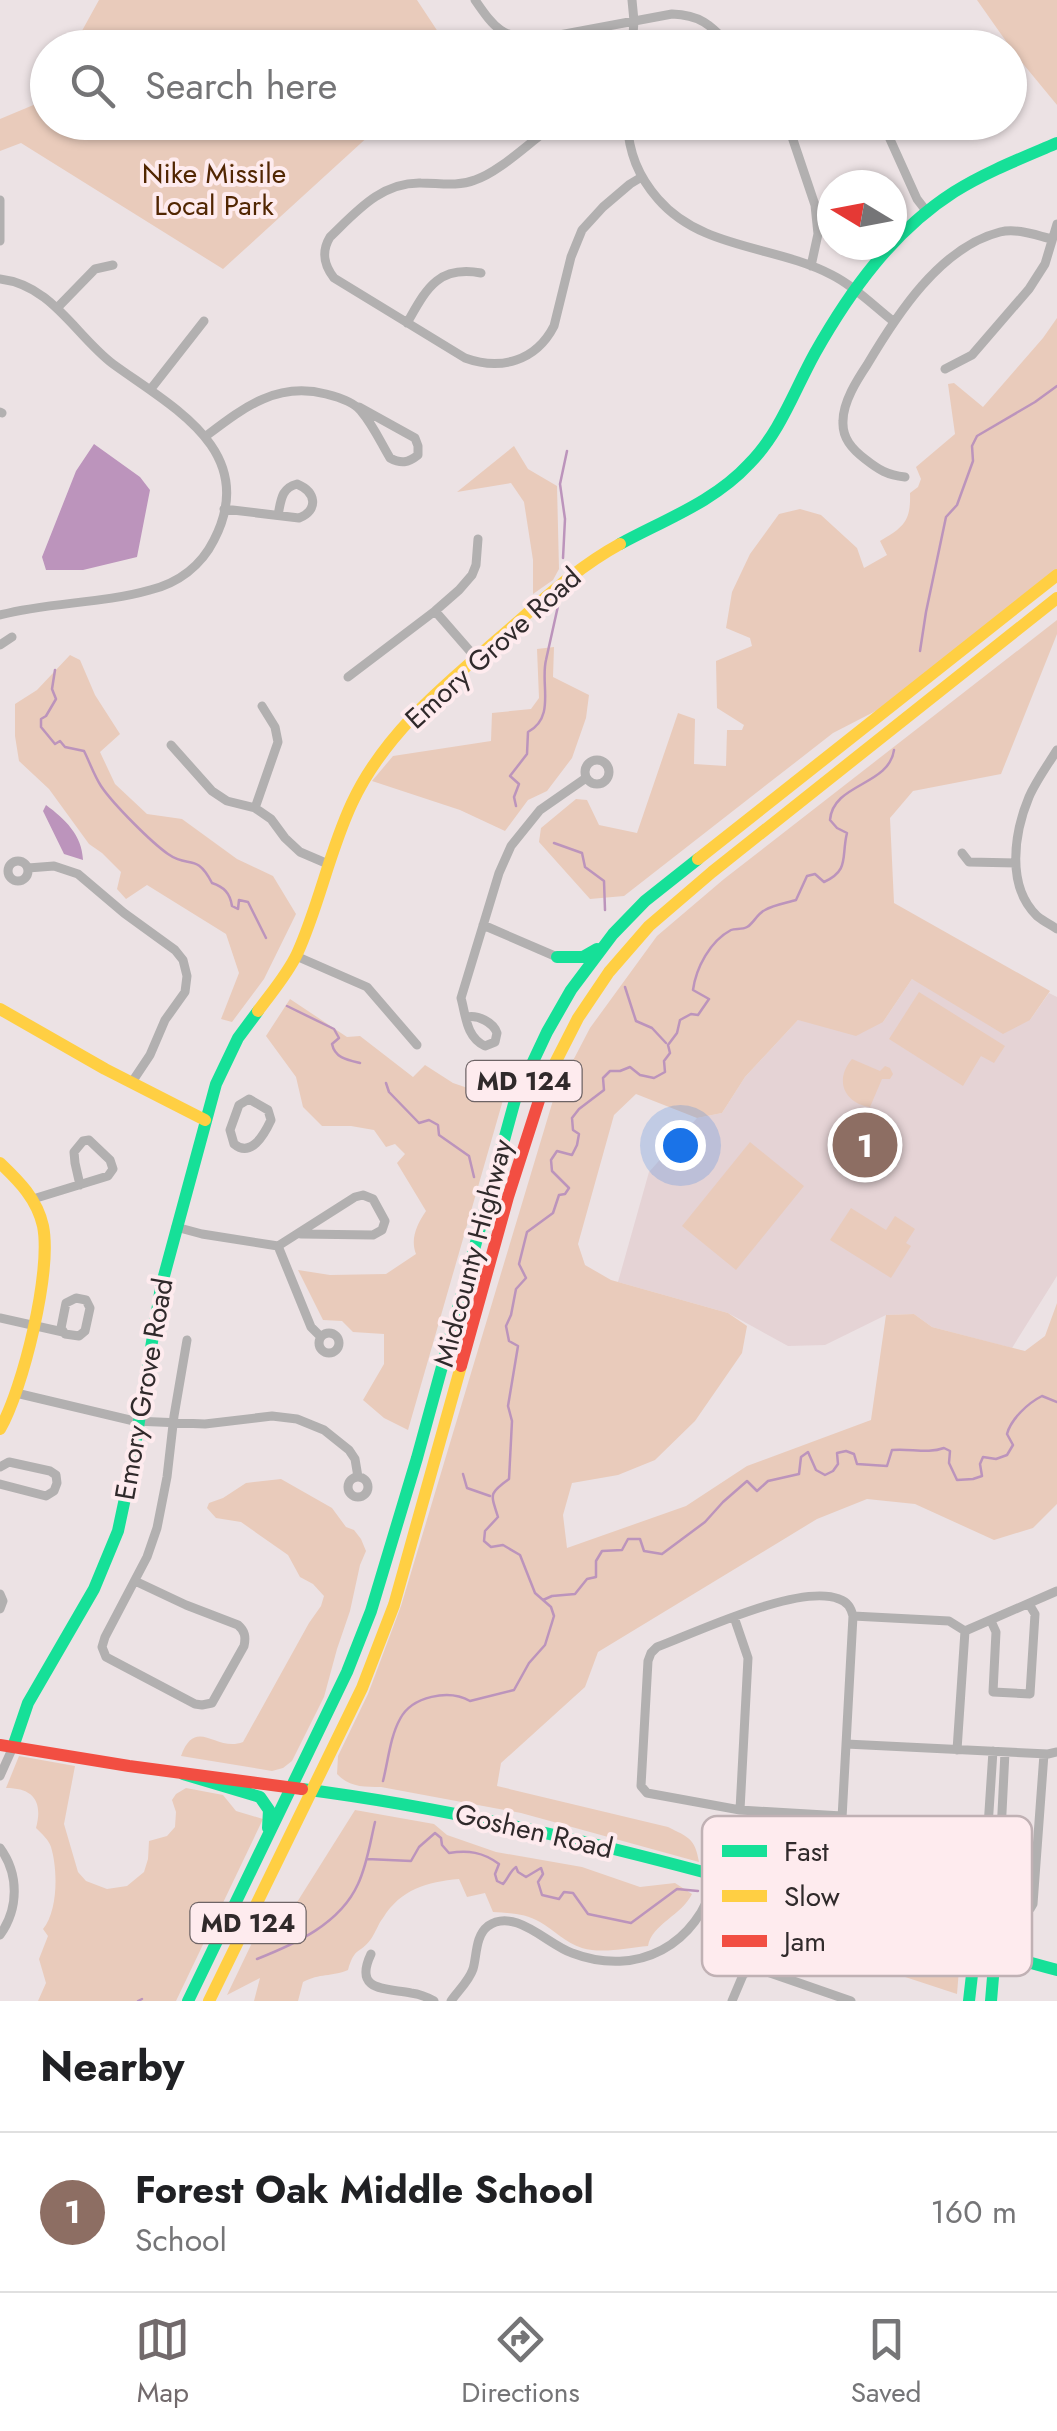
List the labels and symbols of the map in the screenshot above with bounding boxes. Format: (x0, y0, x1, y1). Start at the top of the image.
park label: Nike Missile Local Park (142, 153, 286, 226)
north arrow (817, 170, 907, 260)
street label: Emory Grove Road (396, 558, 590, 738)
road number: MD 124 (466, 1061, 582, 1101)
pin: 1 (832, 1108, 898, 1182)
your location (655, 1120, 706, 1171)
street label: Midcounty Highway (423, 1134, 523, 1371)
street label: Emory Grove Road (104, 1275, 184, 1503)
street label: Goshen Road (451, 1793, 617, 1869)
legend (702, 1816, 1032, 1976)
text: Fast (784, 1831, 829, 1872)
text: Slow (784, 1876, 840, 1917)
road number: MD 124 (190, 1903, 306, 1943)
text: Jam (780, 1921, 826, 1962)

